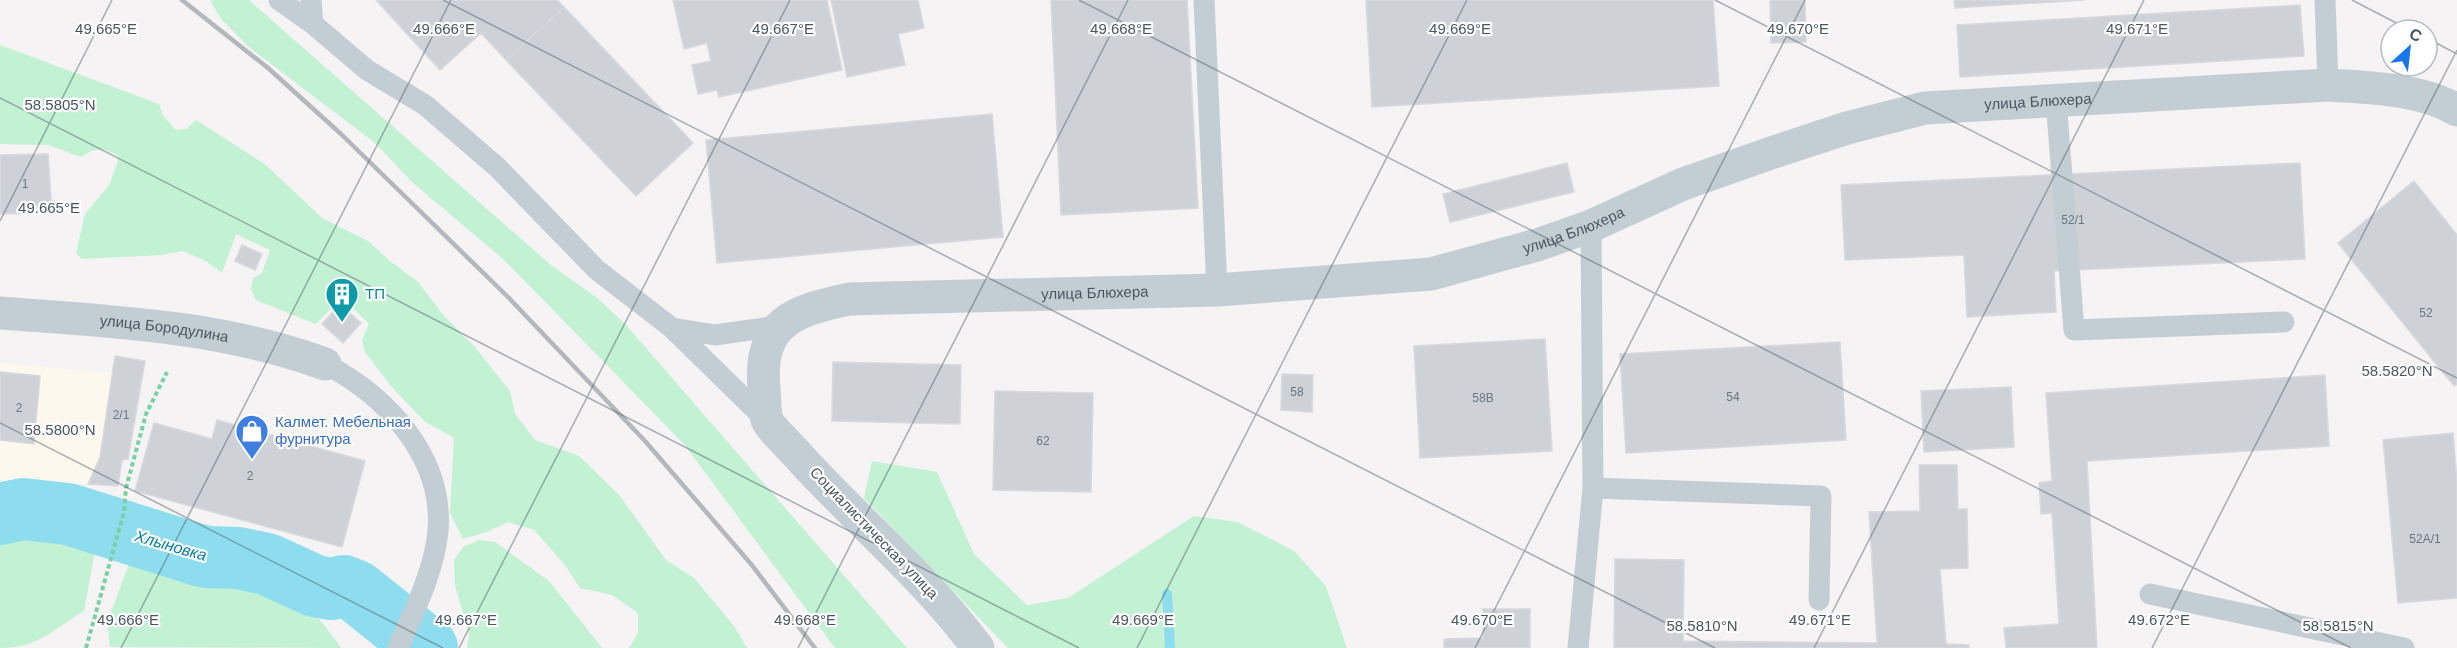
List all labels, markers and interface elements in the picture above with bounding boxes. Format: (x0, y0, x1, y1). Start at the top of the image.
north arrow (2379, 18, 2439, 78)
text: 49.665°E (75, 20, 137, 37)
text: 49.666°E (413, 20, 475, 37)
text: 49.667°E (752, 20, 814, 37)
text: 49.668°E (1090, 20, 1152, 37)
text: 49.669°E (1429, 20, 1491, 37)
text: 49.670°E (1767, 20, 1829, 37)
text: 49.671°E (2106, 20, 2168, 37)
text: С (2407, 25, 2425, 45)
street label: улица Блюхера (1984, 89, 2093, 113)
text: 58.5805°N (24, 96, 96, 113)
house number: 1 (22, 177, 29, 191)
text: 49.665°E (18, 199, 80, 216)
street label: улица Блюхера (1521, 203, 1627, 257)
house number: 52/1 (2061, 213, 2085, 227)
building icon: ТП (324, 276, 360, 323)
street label: улица Блюхера (1041, 283, 1149, 302)
place label: ТП (365, 285, 385, 302)
house number: 52 (2419, 306, 2433, 320)
street label: улица Бородулина (99, 311, 231, 345)
text: 58.5820°N (2361, 362, 2433, 379)
house number: 58 (1290, 385, 1304, 399)
house number: 54 (1726, 390, 1740, 404)
house number: 58В (1472, 391, 1494, 405)
house number: 2 (16, 401, 23, 415)
house number: 2/1 (113, 408, 130, 422)
shop icon: Калмет. Мебельная фурнитура (234, 413, 270, 460)
place label: Калмет. Мебельная фурнитура (275, 413, 411, 447)
text: 58.5800°N (24, 421, 96, 438)
house number: 62 (1036, 434, 1050, 448)
street label: Социалистическая улица (807, 463, 942, 603)
house number: 2 (247, 469, 254, 483)
water label: Хлыновка (132, 527, 209, 564)
house number: 52А/1 (2409, 532, 2441, 546)
text: 49.666°E (97, 611, 159, 628)
text: 49.667°E (435, 611, 497, 628)
text: 49.668°E (774, 611, 836, 628)
text: 49.669°E (1112, 611, 1174, 628)
text: 49.670°E (1451, 611, 1513, 628)
text: 49.671°E (1789, 611, 1851, 628)
text: 49.672°E (2128, 611, 2190, 628)
text: 58.5810°N (1666, 617, 1738, 634)
text: 58.5815°N (2302, 617, 2374, 634)

